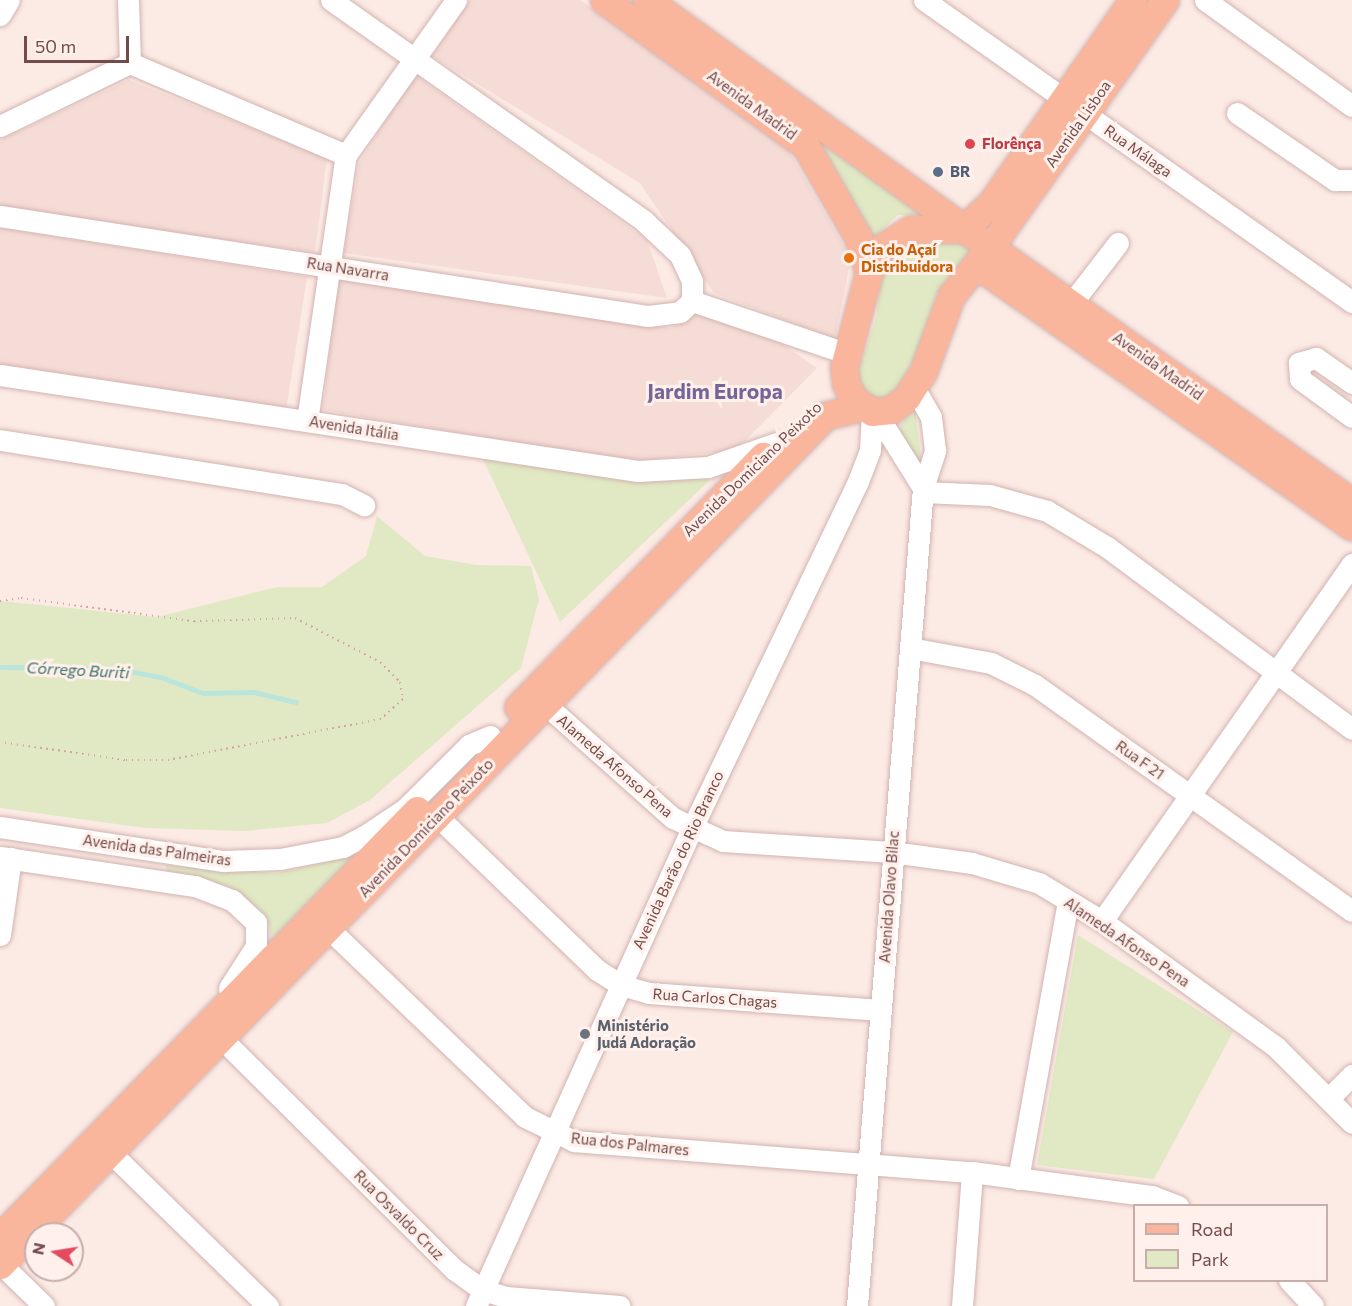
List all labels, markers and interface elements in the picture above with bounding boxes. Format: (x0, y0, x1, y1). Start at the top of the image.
scale bar (27, 24, 132, 62)
text: 50 m (35, 35, 76, 57)
street label: Avenida Madrid (704, 67, 800, 143)
street label: Avenida Lisboa (1041, 77, 1115, 171)
street label: Rua Málaga (1101, 121, 1175, 181)
place label: Florênça (982, 135, 1041, 153)
marker: Florênça (963, 137, 977, 151)
place label: BR (950, 163, 970, 181)
marker: BR (931, 165, 945, 179)
place label: Cia do Açaí Distribuidora (861, 240, 953, 275)
marker: Cia do Açaí Distribuidora (842, 251, 856, 265)
street label: Rua Navarra (306, 254, 390, 284)
street label: Avenida Madrid (1109, 328, 1207, 404)
district label: Jardim Europa (647, 378, 783, 404)
street label: Avenida Domiciano Peixoto (679, 398, 825, 540)
street label: Avenida Itália (308, 412, 400, 444)
water label: Córrego Buriti (26, 658, 130, 682)
street label: Alameda Afonso Pena (553, 711, 677, 821)
street label: Rua F 21 (1112, 737, 1168, 783)
street label: Avenida Domiciano Peixoto (355, 755, 497, 901)
street label: Avenida Barão do Rio Branco (629, 768, 727, 952)
street label: Avenida Olavo Bilac (875, 830, 903, 964)
street label: Avenida das Palmeiras (82, 831, 232, 869)
street label: Alameda Afonso Pena (1061, 893, 1193, 991)
street label: Rua Carlos Chagas (652, 985, 778, 1011)
place label: Ministério Judá Adoração (597, 1016, 696, 1051)
marker: Ministério Judá Adoração (578, 1027, 592, 1041)
street label: Rua dos Palmares (570, 1129, 690, 1159)
street label: Rua Osvaldo Cruz (350, 1166, 448, 1264)
legend (1133, 1204, 1328, 1282)
text: Road (1191, 1218, 1233, 1240)
north arrow (24, 1222, 84, 1282)
text: N (27, 1241, 48, 1256)
text: Park (1191, 1248, 1229, 1270)

